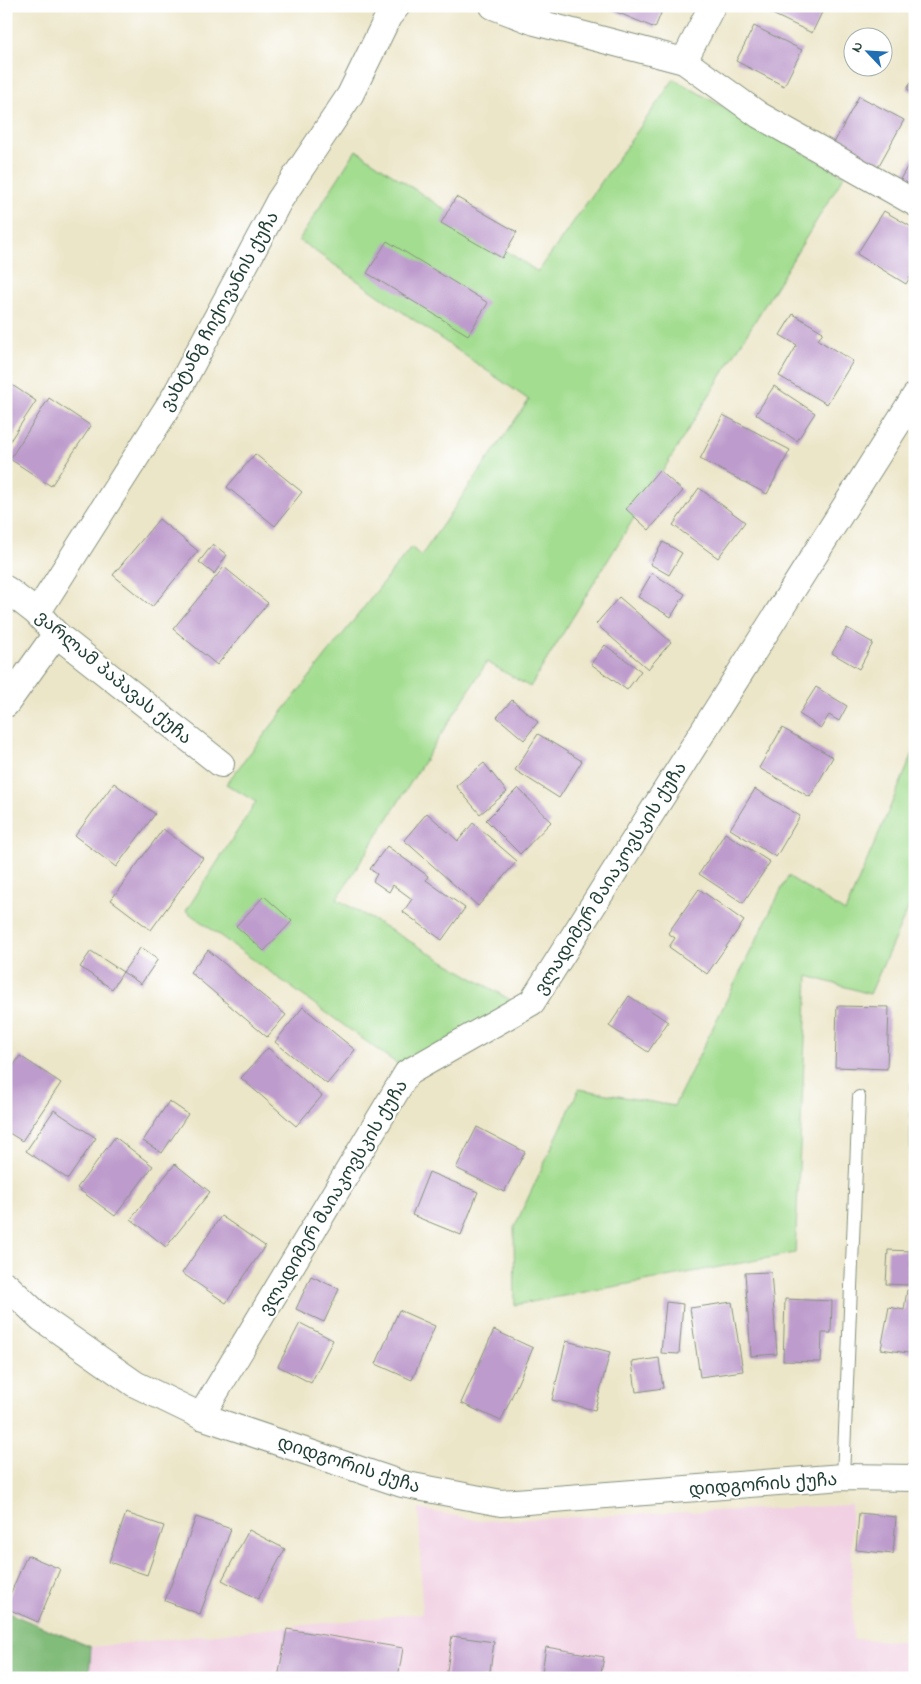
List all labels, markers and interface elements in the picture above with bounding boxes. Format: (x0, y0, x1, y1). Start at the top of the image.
north arrow (844, 28, 894, 78)
text: N (846, 38, 869, 56)
street label: ვახტანგ ჩიქოვანის ქუჩა (155, 207, 287, 417)
street label: ვარლამ პაპავას ქუჩა (29, 605, 196, 752)
street label: ვლადიმერ მაიაკოვსკის ქუჩა (529, 758, 694, 1001)
street label: ვლადიმერ მაიაკოვსკის ქუჩა (254, 1075, 415, 1321)
street label: დიდგორის ქუჩა (274, 1431, 423, 1501)
street label: დიდგორის ქუჩა (688, 1468, 838, 1504)

